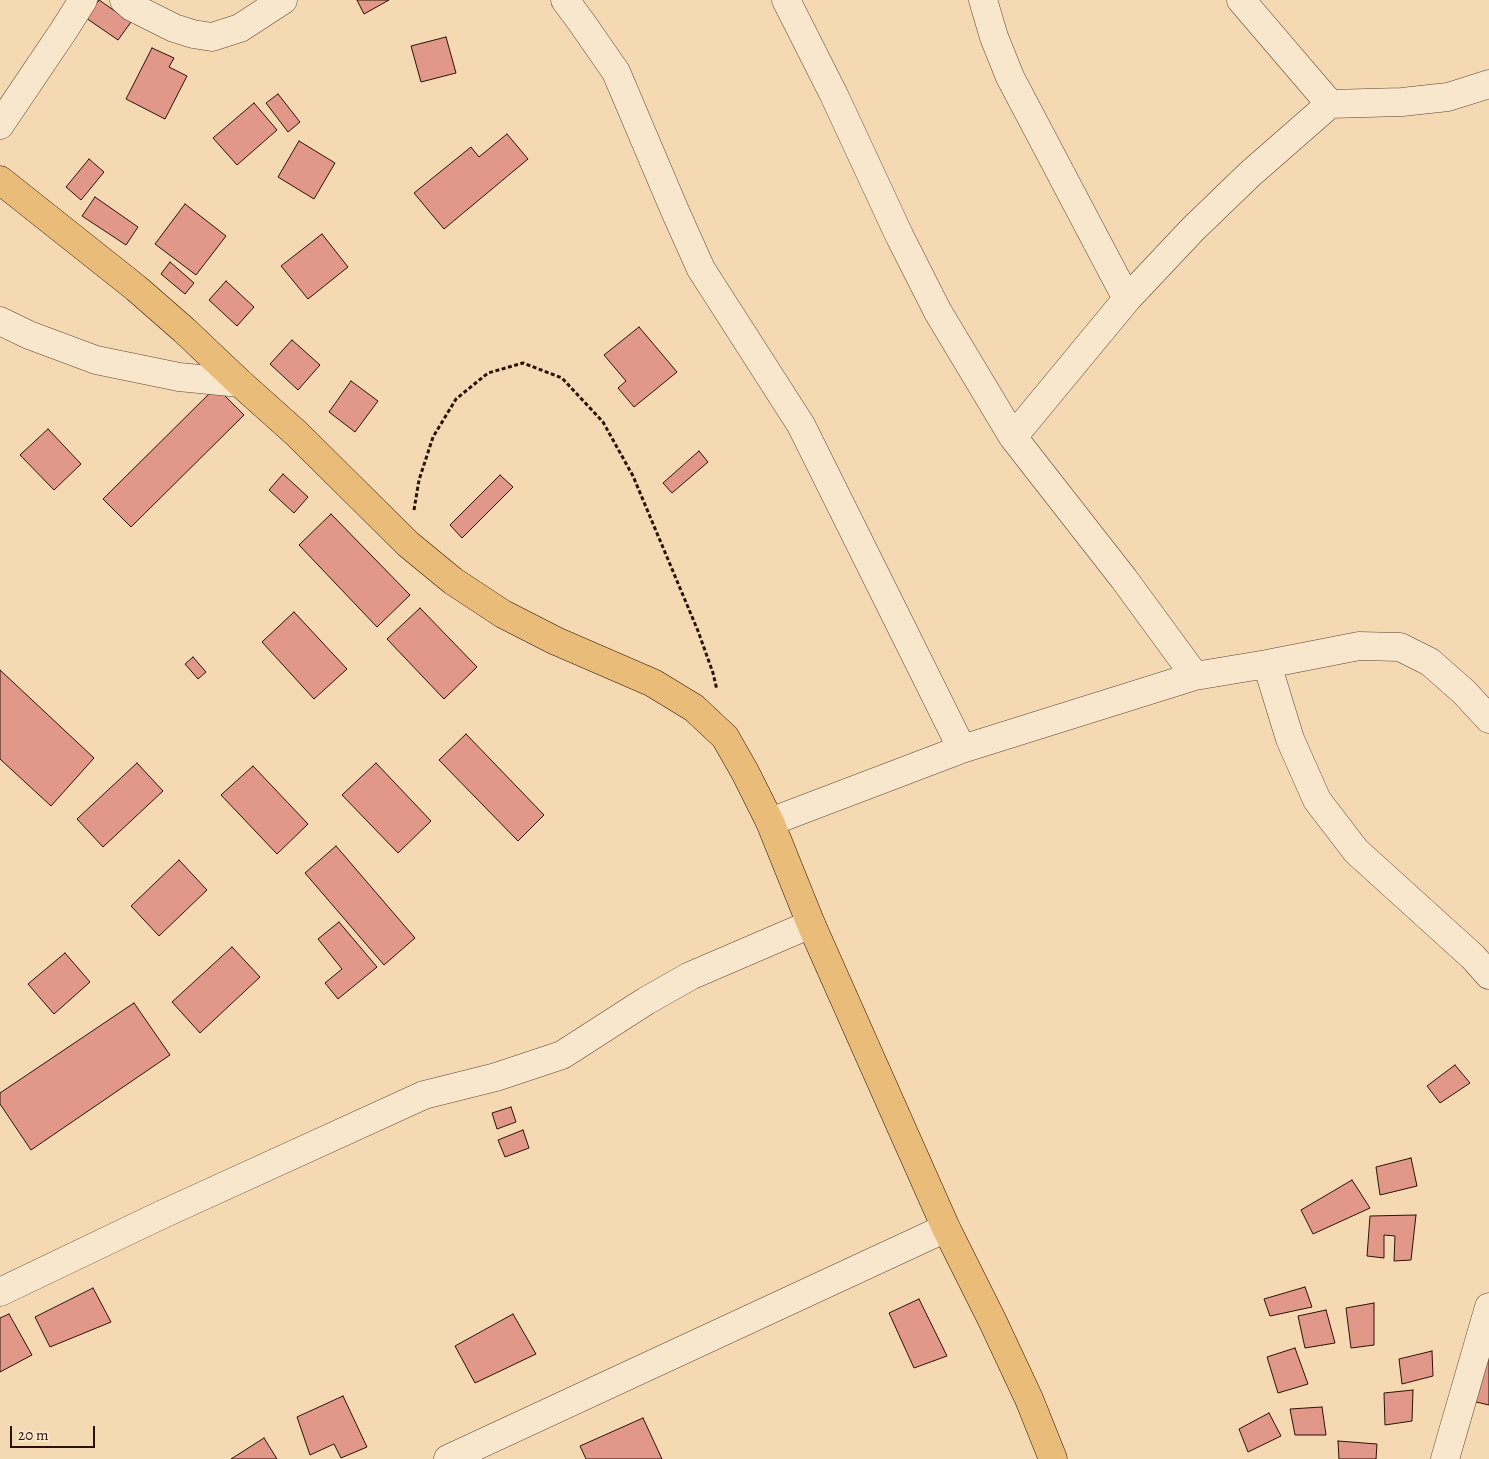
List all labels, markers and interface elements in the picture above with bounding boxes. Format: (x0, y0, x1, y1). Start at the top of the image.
scale bar (12, 1416, 98, 1448)
text: 20 m (18, 1425, 49, 1445)

